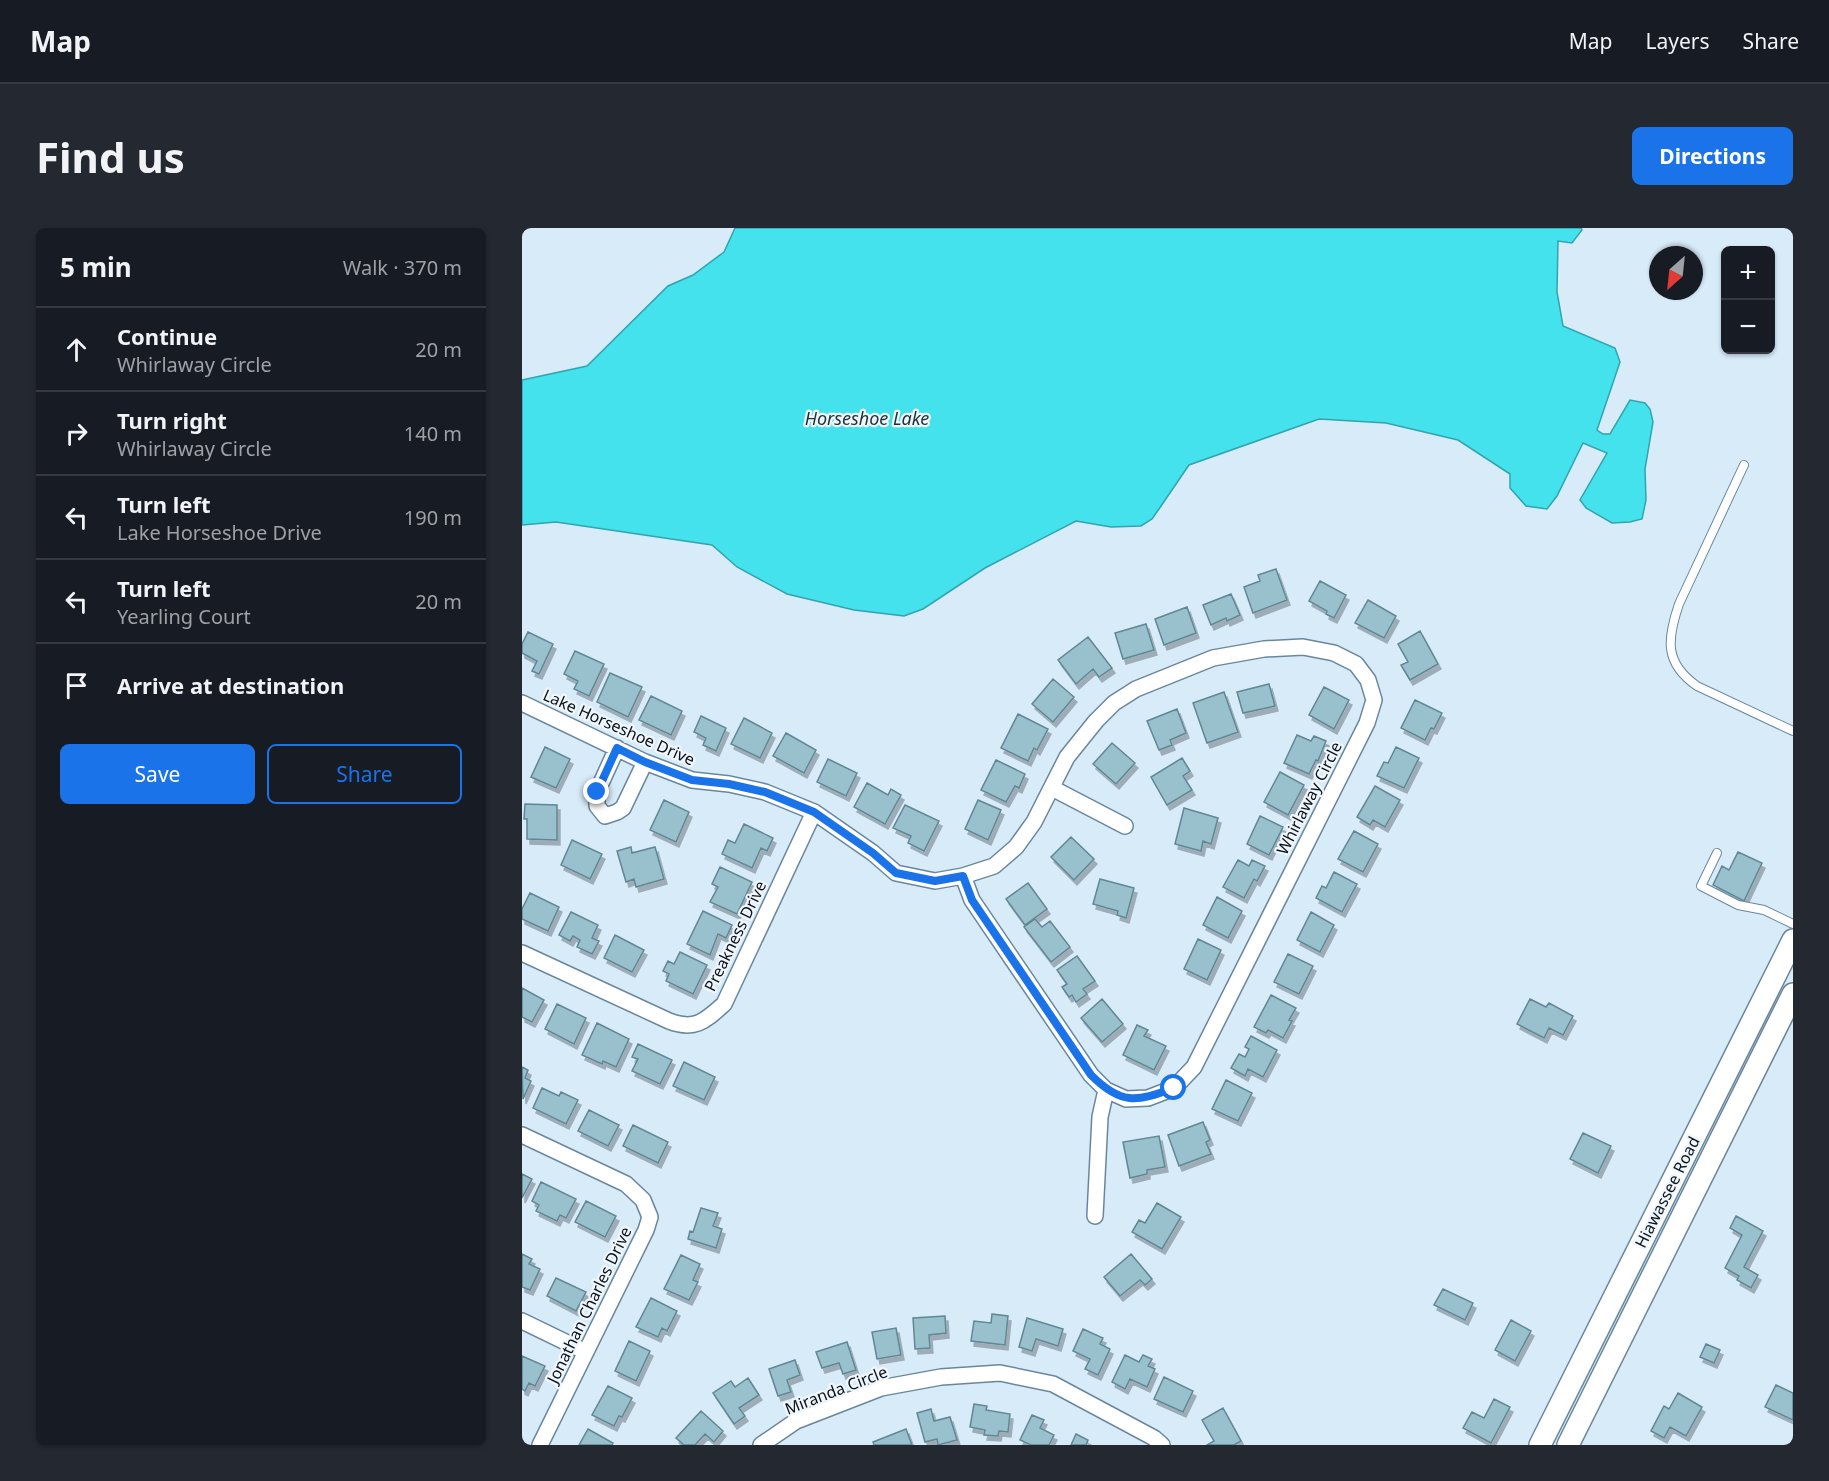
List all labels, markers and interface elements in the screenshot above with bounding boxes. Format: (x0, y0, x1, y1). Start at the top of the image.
text: Map (30, 22, 91, 60)
text: Map (1569, 27, 1613, 55)
text: Layers (1646, 27, 1710, 55)
text: Share (1743, 27, 1799, 55)
button: Directions (1632, 127, 1793, 185)
text: Find us (36, 128, 185, 185)
north arrow (1649, 246, 1703, 300)
map controls (1721, 246, 1775, 354)
button: + (1721, 246, 1775, 300)
text: 5 min (60, 249, 132, 285)
text: Walk · 370 m (343, 254, 462, 281)
button: − (1721, 300, 1775, 354)
text: Continue (117, 321, 217, 351)
icon: ahead (60, 333, 93, 366)
text: 20 m (415, 336, 462, 363)
text: Whirlaway Circle (117, 351, 272, 378)
text: Turn right (117, 405, 227, 435)
water label: Horseshoe Lake (805, 406, 929, 430)
icon: right (60, 417, 93, 450)
text: 140 m (404, 420, 462, 447)
text: Whirlaway Circle (117, 435, 272, 462)
text: Turn left (117, 489, 211, 519)
icon: left (60, 501, 93, 534)
text: 190 m (404, 504, 462, 531)
text: Lake Horseshoe Drive (117, 519, 322, 546)
text: Turn left (117, 573, 211, 603)
icon: left (60, 585, 93, 618)
text: 20 m (415, 588, 462, 615)
text: Yearling Court (117, 603, 251, 630)
icon: arrive (60, 669, 93, 702)
text: Arrive at destination (117, 670, 344, 700)
street label: Lake Horseshoe Drive (540, 684, 698, 770)
street label: Whirlaway Circle (1271, 738, 1347, 858)
button: Save (60, 744, 255, 804)
button: Share (267, 744, 462, 804)
route end (583, 778, 609, 804)
street label: Preakness Drive (699, 877, 771, 995)
route start (1160, 1074, 1186, 1100)
street label: Hiawassee Road (1629, 1132, 1705, 1252)
street label: Jonathan Charles Drive (541, 1223, 637, 1389)
street label: Miranda Circle (782, 1360, 890, 1420)

